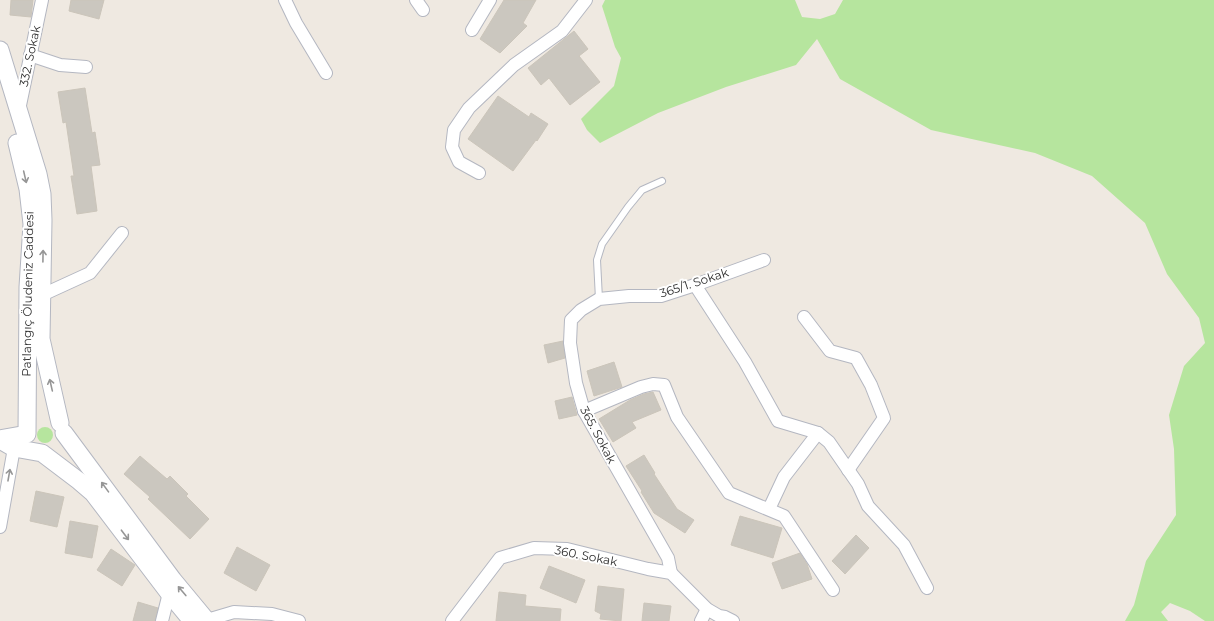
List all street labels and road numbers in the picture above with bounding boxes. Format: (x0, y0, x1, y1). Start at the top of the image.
street label: 332. Sokak (16, 23, 43, 88)
street label: Patlangıç Öludeniz Caddesi (19, 211, 36, 377)
street label: 365/1. Sokak (658, 264, 731, 301)
street label: 365. Sokak (577, 404, 620, 467)
street label: 360. Sokak (553, 542, 620, 569)

